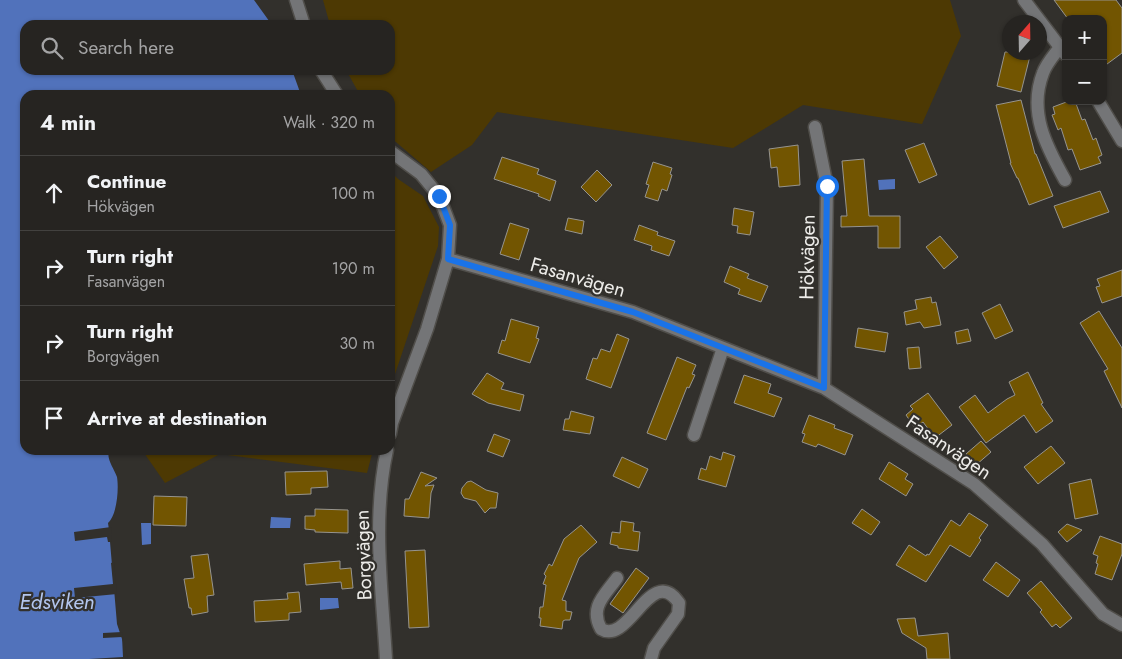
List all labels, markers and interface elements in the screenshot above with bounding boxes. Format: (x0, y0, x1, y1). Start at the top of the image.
north arrow (1002, 15, 1047, 60)
map controls (1062, 15, 1107, 105)
button: + (1062, 15, 1107, 60)
search box (20, 20, 395, 75)
icon: search (38, 34, 66, 62)
text: Search here (78, 34, 174, 61)
button: − (1062, 60, 1107, 105)
text: 4 min (40, 108, 96, 138)
text: Walk · 320 m (283, 111, 375, 134)
text: Continue (87, 168, 166, 195)
route start (816, 175, 839, 198)
icon: ahead (40, 179, 68, 207)
text: 100 m (331, 182, 375, 205)
route end (428, 185, 451, 208)
text: Hökvägen (87, 195, 155, 218)
street label: Hökvägen (792, 214, 823, 300)
text: Turn right (87, 243, 173, 270)
street label: Fasanvägen (527, 250, 629, 305)
icon: right (40, 254, 68, 282)
text: 190 m (332, 257, 375, 280)
text: Fasanvägen (87, 270, 165, 293)
text: Turn right (87, 318, 173, 345)
icon: right (40, 329, 68, 357)
text: 30 m (339, 332, 375, 355)
text: Borgvägen (87, 345, 160, 368)
icon: arrive (40, 404, 68, 432)
text: Arrive at destination (87, 405, 267, 432)
street label: Fasanvägen (900, 408, 997, 487)
street label: Borgvägen (347, 509, 380, 601)
water label: Edsviken (19, 587, 95, 617)

